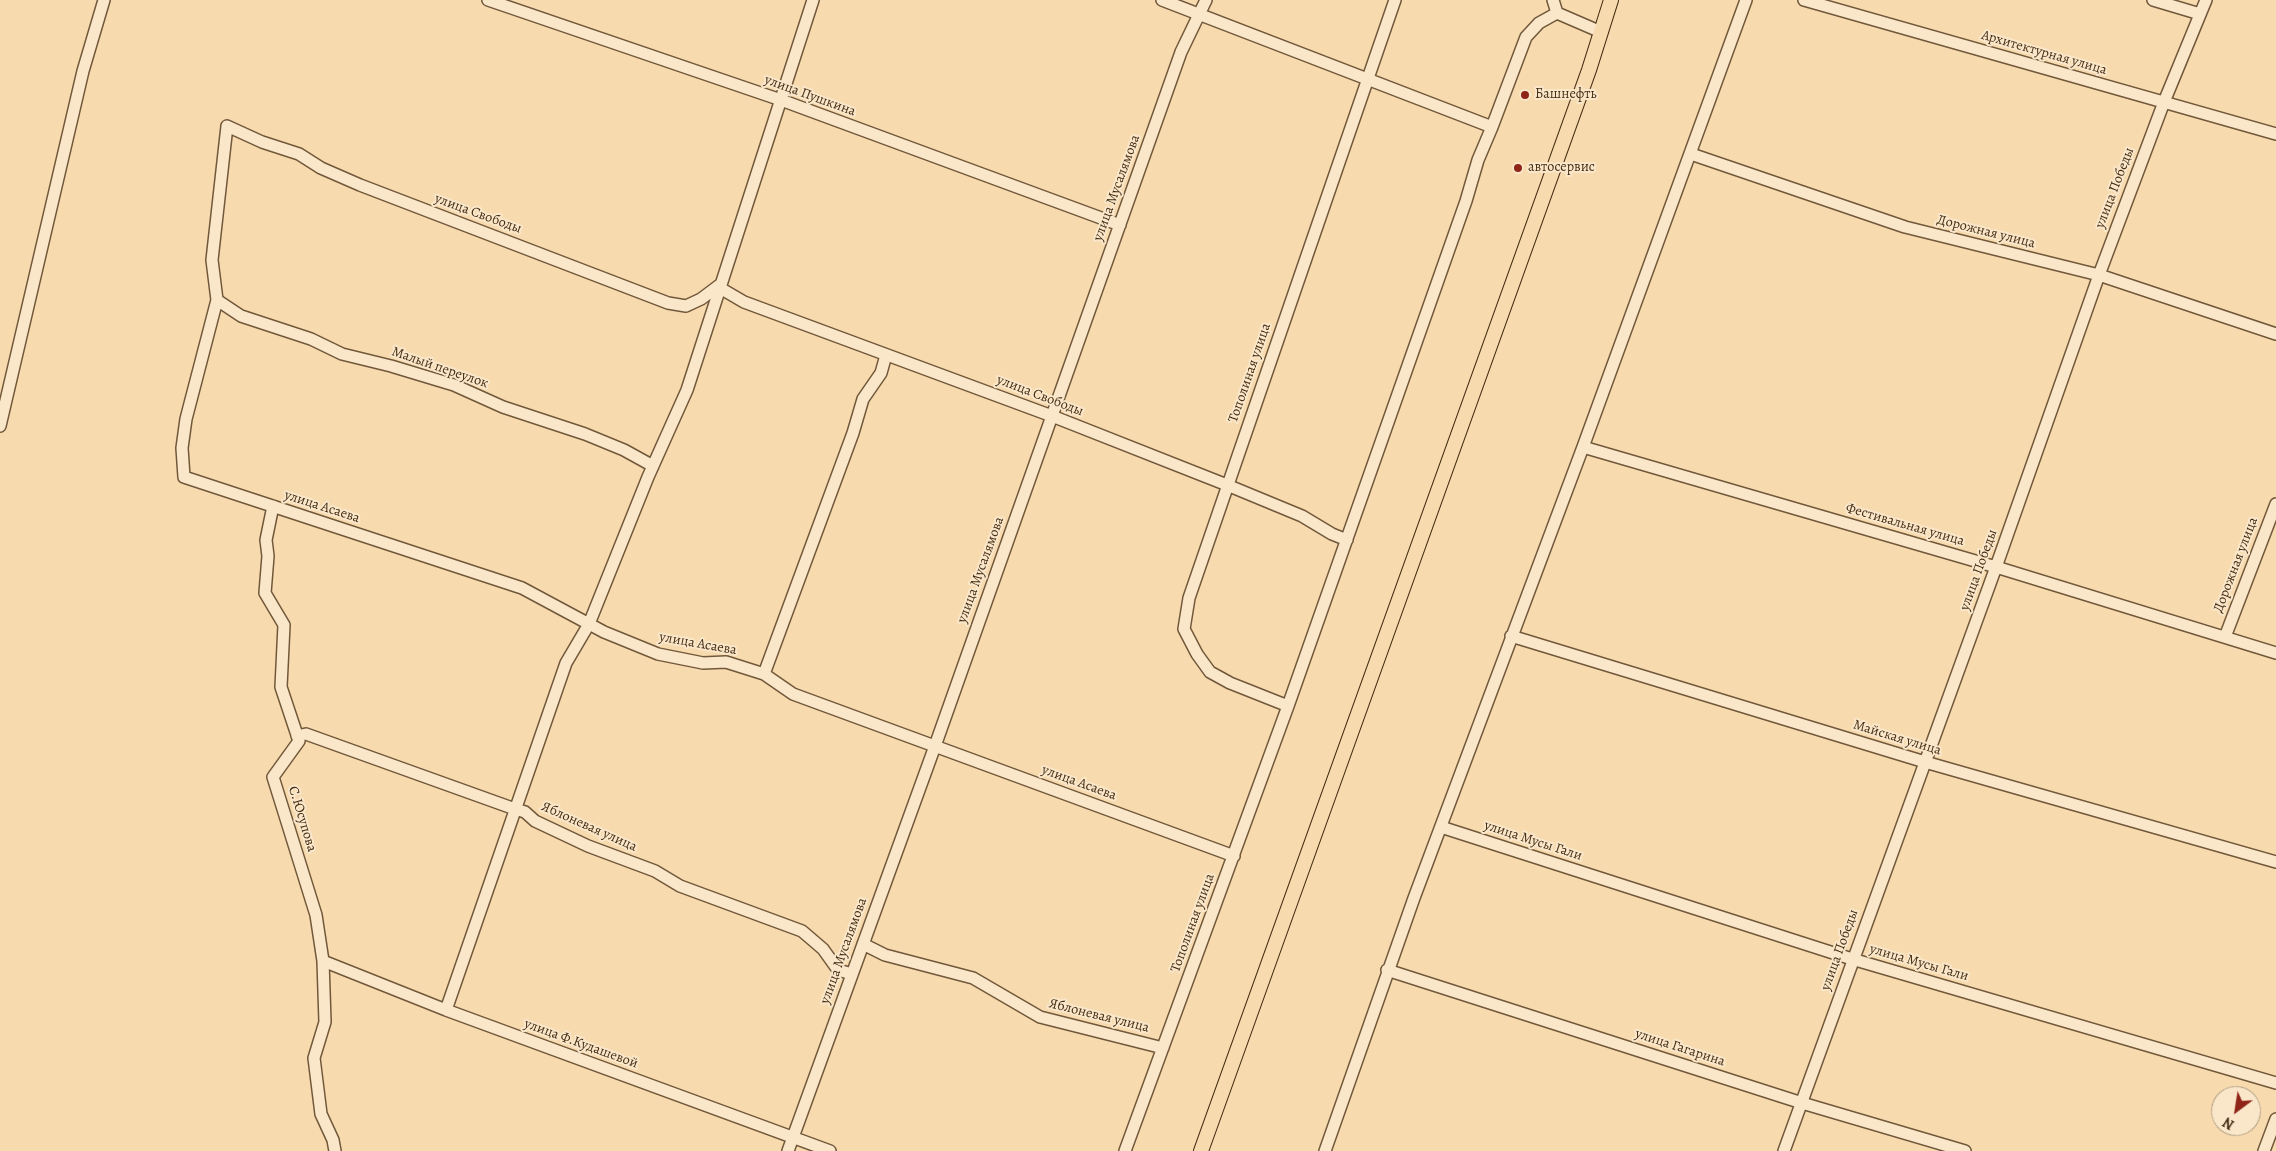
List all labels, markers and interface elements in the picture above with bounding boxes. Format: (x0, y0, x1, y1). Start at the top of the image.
street label: Архитектурная улица (1979, 27, 2109, 79)
street label: улица Пушкина (762, 72, 858, 120)
place label: Башнефть (1535, 87, 1597, 103)
marker: Башнефть (1519, 89, 1531, 101)
street label: улица Мусалямова (1090, 133, 1144, 243)
street label: улица Победы (2092, 145, 2138, 231)
place label: автосервис (1528, 160, 1595, 176)
marker: автосервис (1512, 162, 1524, 174)
street label: улица Свободы (432, 190, 524, 238)
street label: Дорожная улица (1935, 212, 2037, 252)
street label: Тополиная улица (1225, 321, 1275, 425)
street label: Малый переулок (389, 344, 491, 392)
street label: улица Свободы (994, 372, 1086, 420)
street label: улица Асаева (282, 487, 362, 527)
street label: Фестивальная улица (1844, 500, 1966, 550)
street label: улица Мусалямова (954, 515, 1008, 625)
street label: Дорожная улица (2210, 515, 2262, 615)
street label: улица Победы (1957, 527, 2001, 613)
street label: улица Асаева (658, 629, 738, 659)
street label: Майская улица (1851, 717, 1943, 759)
street label: улица Асаева (1039, 762, 1119, 804)
street label: С.Юсупова (284, 784, 320, 854)
street label: Яблоневая улица (539, 798, 639, 856)
street label: улица Мусы Гали (1482, 817, 1584, 865)
street label: Тополиная улица (1167, 871, 1219, 975)
street label: улица Мусалямова (817, 896, 871, 1006)
street label: улица Победы (1818, 907, 1862, 993)
street label: улица Мусы Гали (1868, 941, 1970, 985)
street label: Яблоневая улица (1047, 995, 1151, 1037)
street label: улица Ф.Кудашевой (522, 1016, 640, 1072)
street label: улица Гагарина (1633, 1026, 1727, 1070)
north arrow (2211, 1086, 2261, 1136)
text: N (2219, 1113, 2238, 1134)

